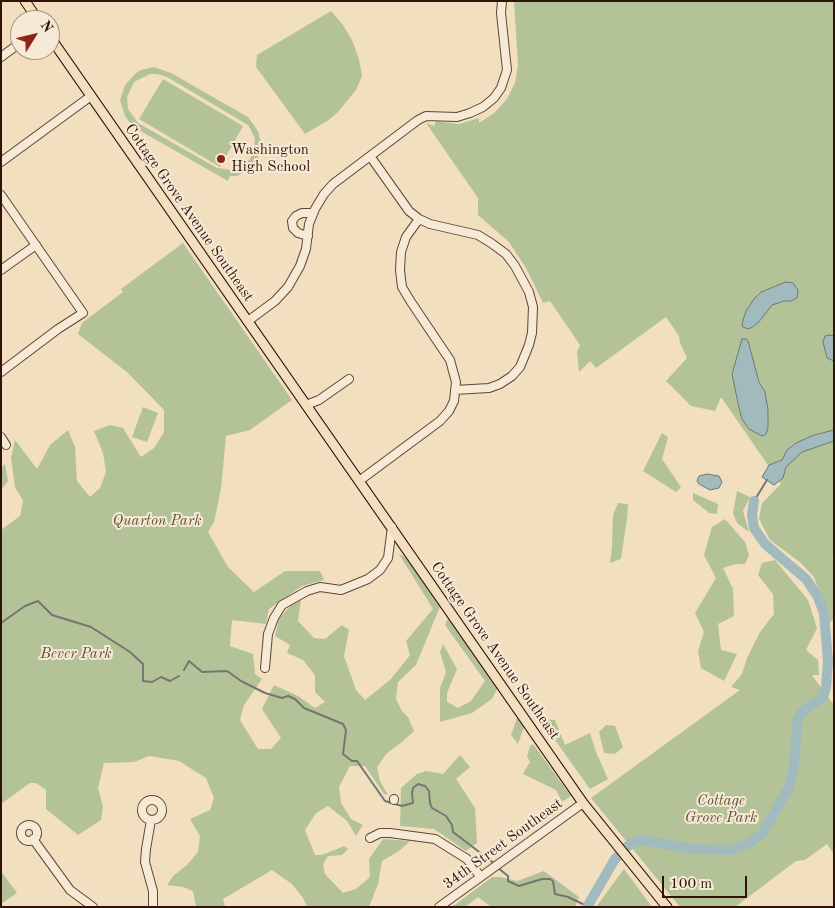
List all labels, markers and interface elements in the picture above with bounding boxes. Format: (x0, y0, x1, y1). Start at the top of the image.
north arrow (10, 10, 60, 60)
text: N (38, 18, 55, 35)
street label: Cottage Grove Avenue Southeast (121, 121, 257, 305)
place label: Washington High School (231, 141, 310, 176)
marker: Washington High School (215, 153, 227, 165)
park label: Quarton Park (112, 512, 202, 530)
street label: Cottage Grove Avenue Southeast (427, 559, 563, 743)
park label: Bever Park (40, 645, 112, 663)
park label: Cottage Grove Park (685, 792, 757, 827)
street label: 34th Street Southeast (440, 795, 566, 893)
scale bar (665, 866, 750, 898)
text: 100 m (670, 877, 712, 892)

